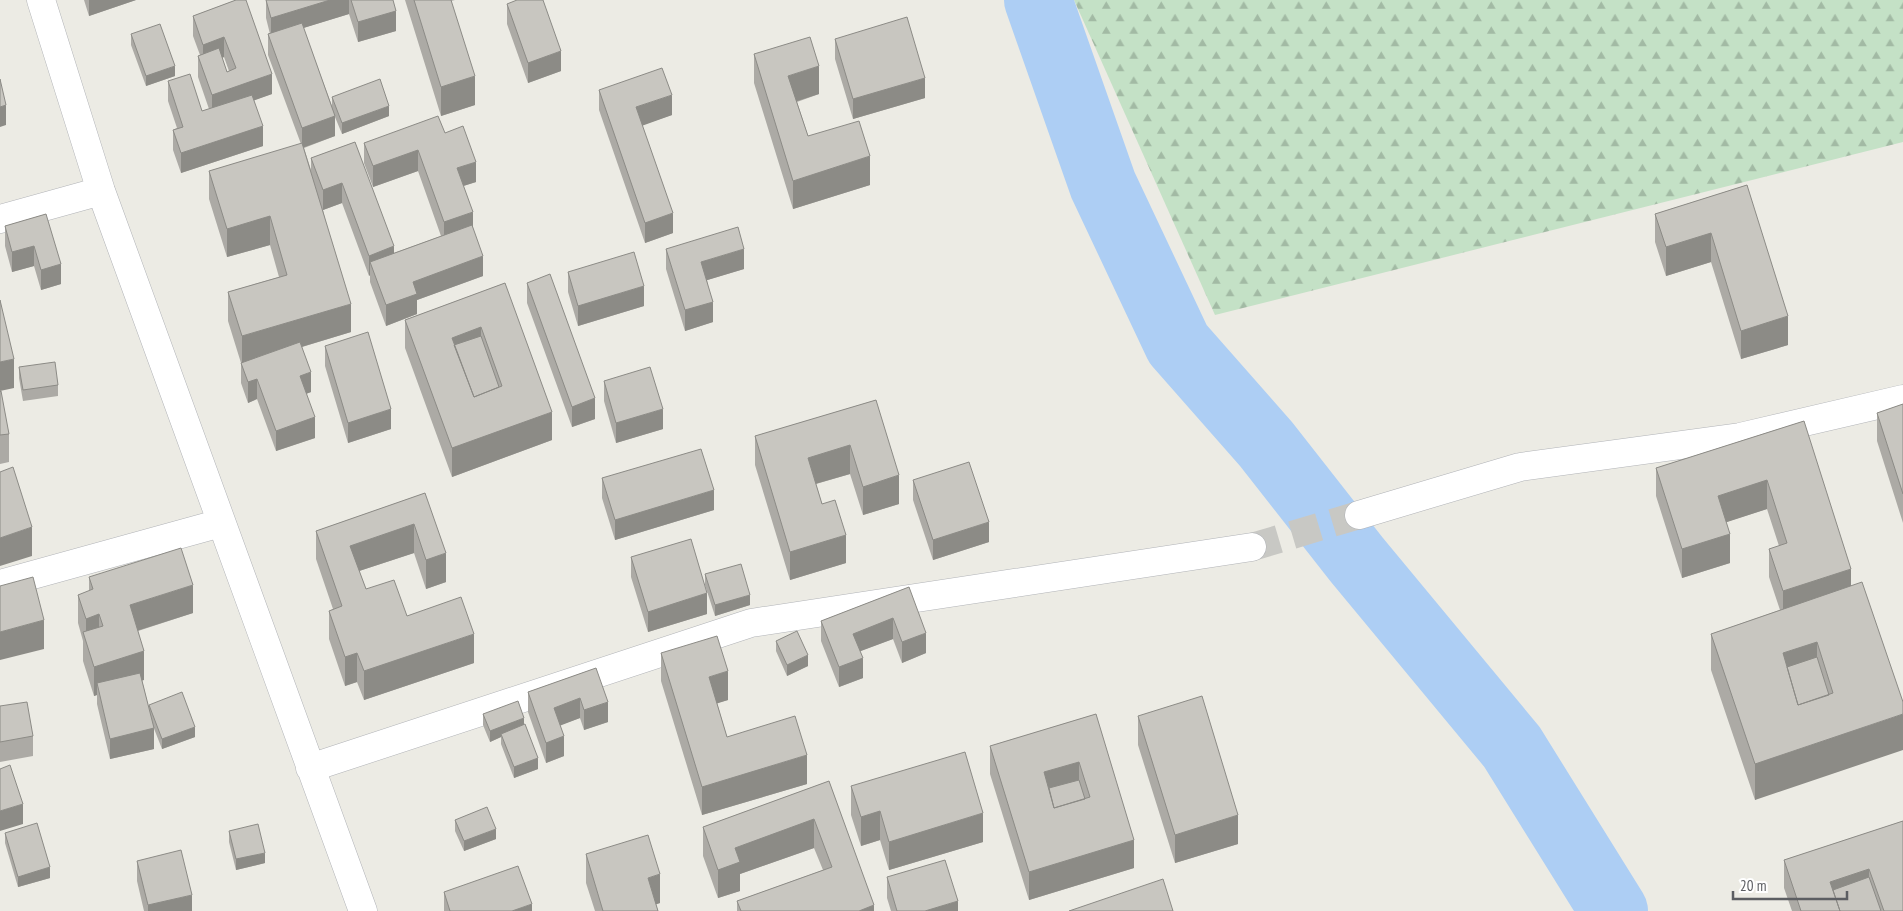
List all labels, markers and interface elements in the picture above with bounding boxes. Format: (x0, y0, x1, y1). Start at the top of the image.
scale bar (1733, 868, 1847, 900)
text: 20 m (1740, 876, 1766, 895)

